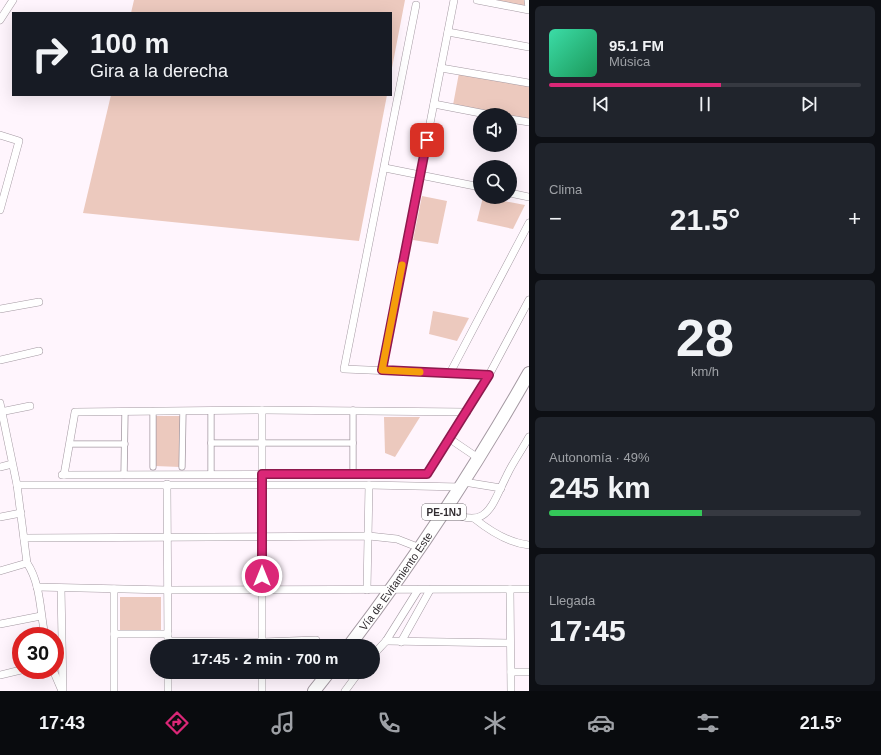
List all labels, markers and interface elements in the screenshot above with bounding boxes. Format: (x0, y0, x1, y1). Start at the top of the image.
icon: right (24, 28, 76, 80)
text: 100 m (90, 28, 169, 59)
text: 95.1 FM (609, 37, 664, 54)
text: Música (609, 54, 650, 69)
text: Gira a la derecha (90, 61, 228, 81)
icon: previous (590, 93, 612, 115)
icon: pause (694, 93, 716, 115)
icon: next (798, 93, 820, 115)
map controls (473, 108, 517, 204)
button: sound (473, 108, 517, 152)
pin (410, 123, 444, 157)
icon: arrive (416, 129, 438, 151)
button: search (473, 160, 517, 204)
text: Clima (549, 182, 582, 197)
text: 21.5° (670, 203, 740, 236)
text: − (549, 206, 562, 231)
text: + (848, 206, 861, 231)
text: 28 (676, 309, 734, 367)
text: km/h (691, 364, 719, 379)
text: Autonomía · 49% (549, 450, 649, 465)
text: 245 km (549, 471, 651, 504)
road number: PE-1NJ (422, 504, 466, 520)
street label: Vía de Evitamiento Este (357, 530, 435, 633)
position arrow (241, 555, 283, 597)
text: Llegada (549, 593, 595, 608)
text: 17:45 (549, 614, 626, 647)
speed limit sign: 30 (12, 627, 64, 679)
text: 17:45 · 2 min · 700 m (192, 650, 338, 667)
icon: directions (163, 709, 191, 737)
icon: music (269, 709, 297, 737)
icon: phone (375, 709, 403, 737)
icon: climate (481, 709, 509, 737)
icon: car (587, 709, 615, 737)
icon: filters (694, 709, 722, 737)
text: 17:43 (39, 713, 85, 733)
text: 21.5° (800, 713, 842, 733)

